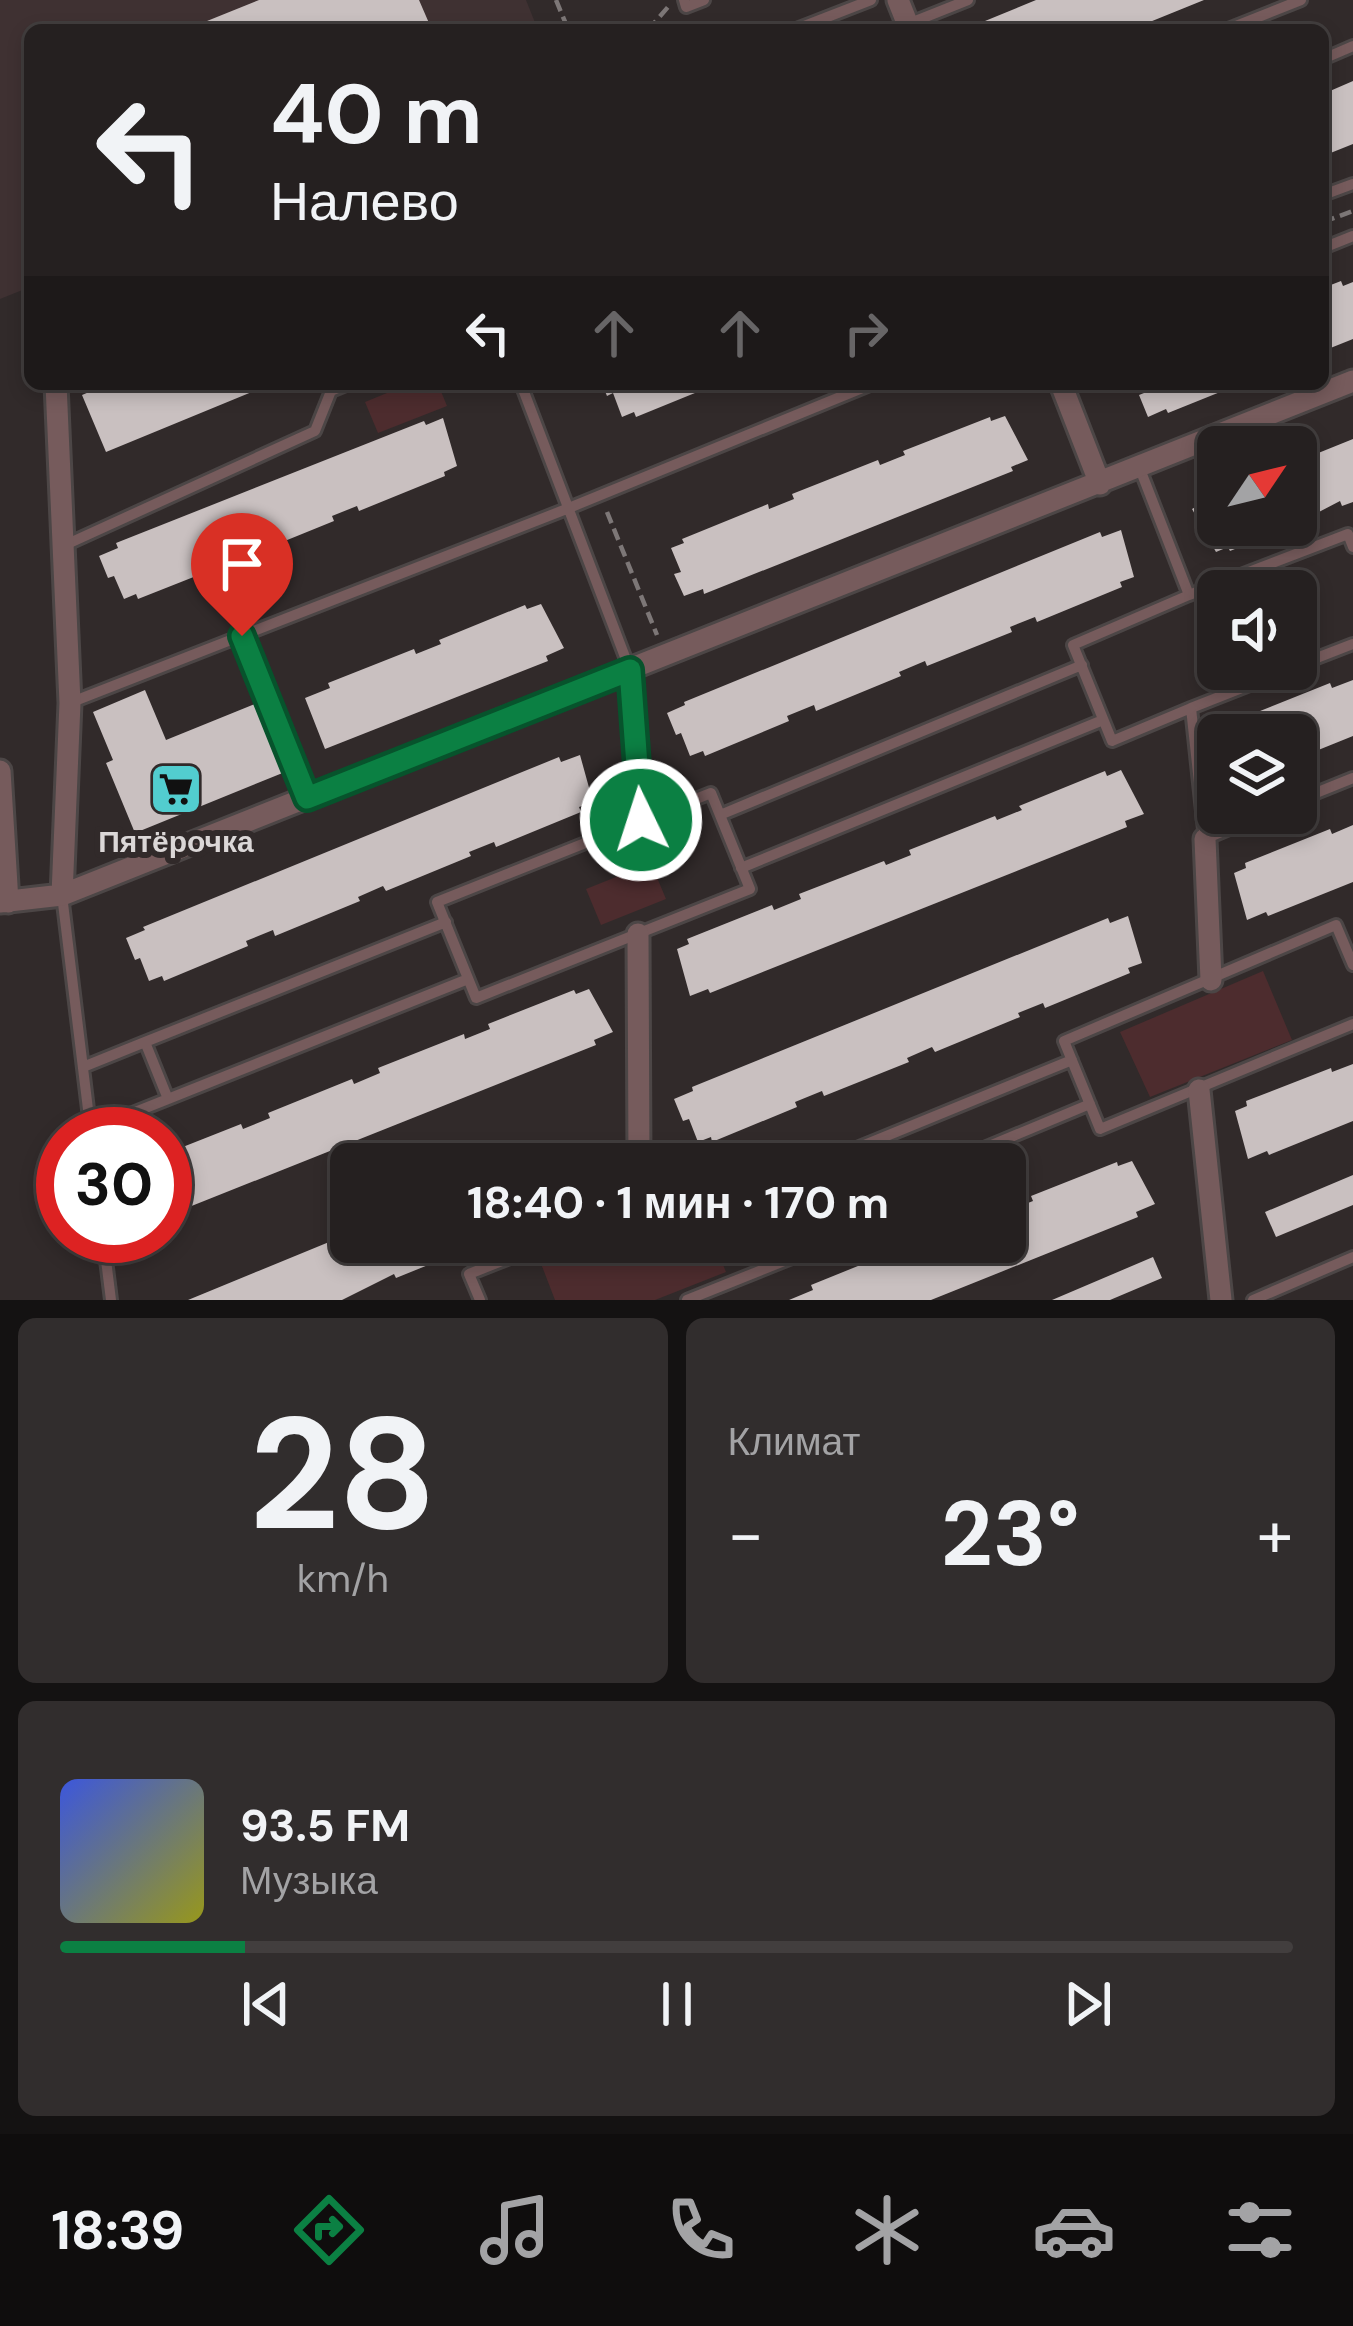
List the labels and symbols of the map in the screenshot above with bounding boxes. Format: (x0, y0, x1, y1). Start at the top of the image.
north arrow (1197, 426, 1317, 546)
pin (191, 513, 293, 636)
position arrow (578, 757, 704, 883)
supermarket icon: Пятёрочка (148, 761, 204, 817)
place label: Пятёрочка (98, 822, 254, 861)
speed limit sign: 30 (36, 1107, 192, 1263)

